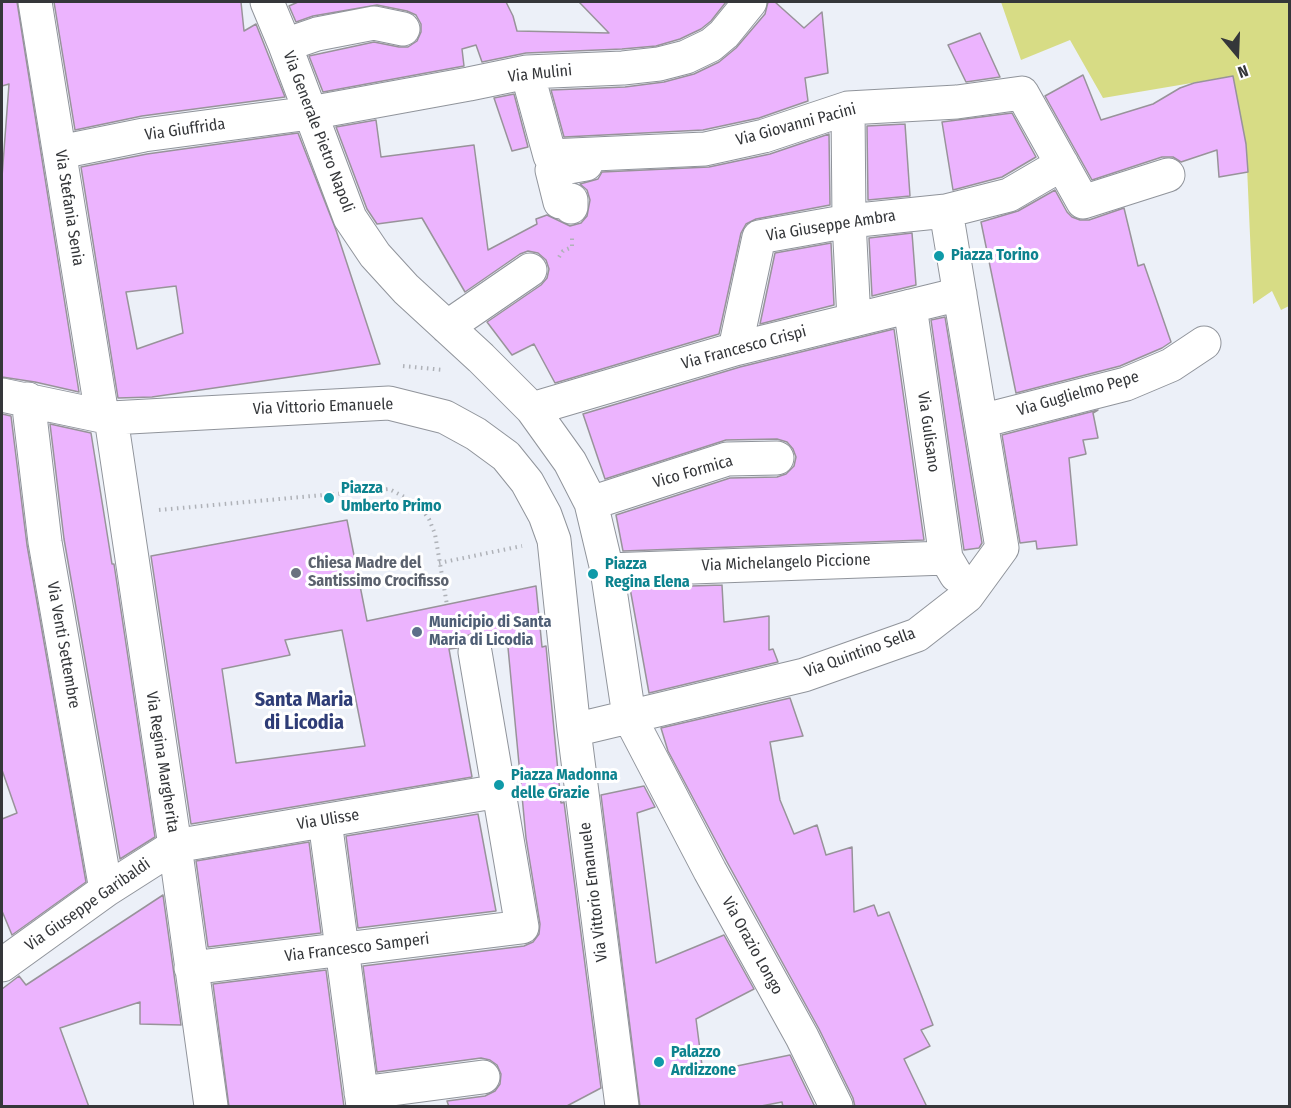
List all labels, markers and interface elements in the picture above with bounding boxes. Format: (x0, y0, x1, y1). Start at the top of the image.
north arrow (1207, 24, 1267, 84)
street label: Via Generale Pietro Napoli (278, 49, 358, 215)
street label: Via Mulini (507, 61, 573, 87)
text: N (1235, 61, 1251, 82)
street label: Via Giovanni Pacini (734, 100, 858, 150)
street label: Via Giuffrida (143, 115, 227, 145)
street label: Via Stefania Senia (50, 149, 88, 267)
street label: Via Giuseppe Ambra (765, 206, 897, 246)
place label: Piazza Torino (951, 246, 1039, 266)
marker: Piazza Torino (932, 249, 946, 263)
street label: Via Francesco Crispi (679, 322, 809, 374)
street label: Via Guglielmo Pepe (1015, 367, 1141, 421)
street label: Via Gulisano (913, 391, 943, 473)
street label: Via Vittorio Emanuele (252, 395, 394, 419)
street label: Vico Formica (651, 451, 735, 493)
place label: Piazza Umberto Primo (341, 479, 442, 517)
marker: Piazza Umberto Primo (322, 491, 336, 505)
street label: Via Michelangelo Piccione (701, 550, 871, 576)
place label: Chiesa Madre del Santissimo Crocifisso (308, 554, 449, 592)
place label: Piazza Regina Elena (605, 555, 690, 593)
marker: Chiesa Madre del Santissimo Crocifisso (289, 566, 303, 580)
marker: Piazza Regina Elena (586, 567, 600, 581)
street label: Via Venti Settembre (42, 580, 84, 710)
place label: Municipio di Santa Maria di Licodia (429, 613, 551, 651)
street label: Via Quintino Sella (802, 624, 918, 682)
marker: Municipio di Santa Maria di Licodia (410, 625, 424, 639)
district label: Santa Maria di Licodia (255, 688, 353, 735)
street label: Via Regina Margherita (141, 690, 183, 834)
place label: Piazza Madonna delle Grazie (511, 766, 618, 804)
marker: Piazza Madonna delle Grazie (492, 778, 506, 792)
street label: Via Ulisse (295, 806, 361, 834)
street label: Via Vittorio Emanuele (576, 821, 612, 963)
street label: Via Giuseppe Garibaldi (22, 855, 154, 955)
street label: Via Orazio Longo (717, 894, 787, 998)
street label: Via Francesco Samperi (284, 930, 430, 966)
place label: Palazzo Ardizzone (671, 1043, 736, 1081)
marker: Palazzo Ardizzone (652, 1055, 666, 1069)

